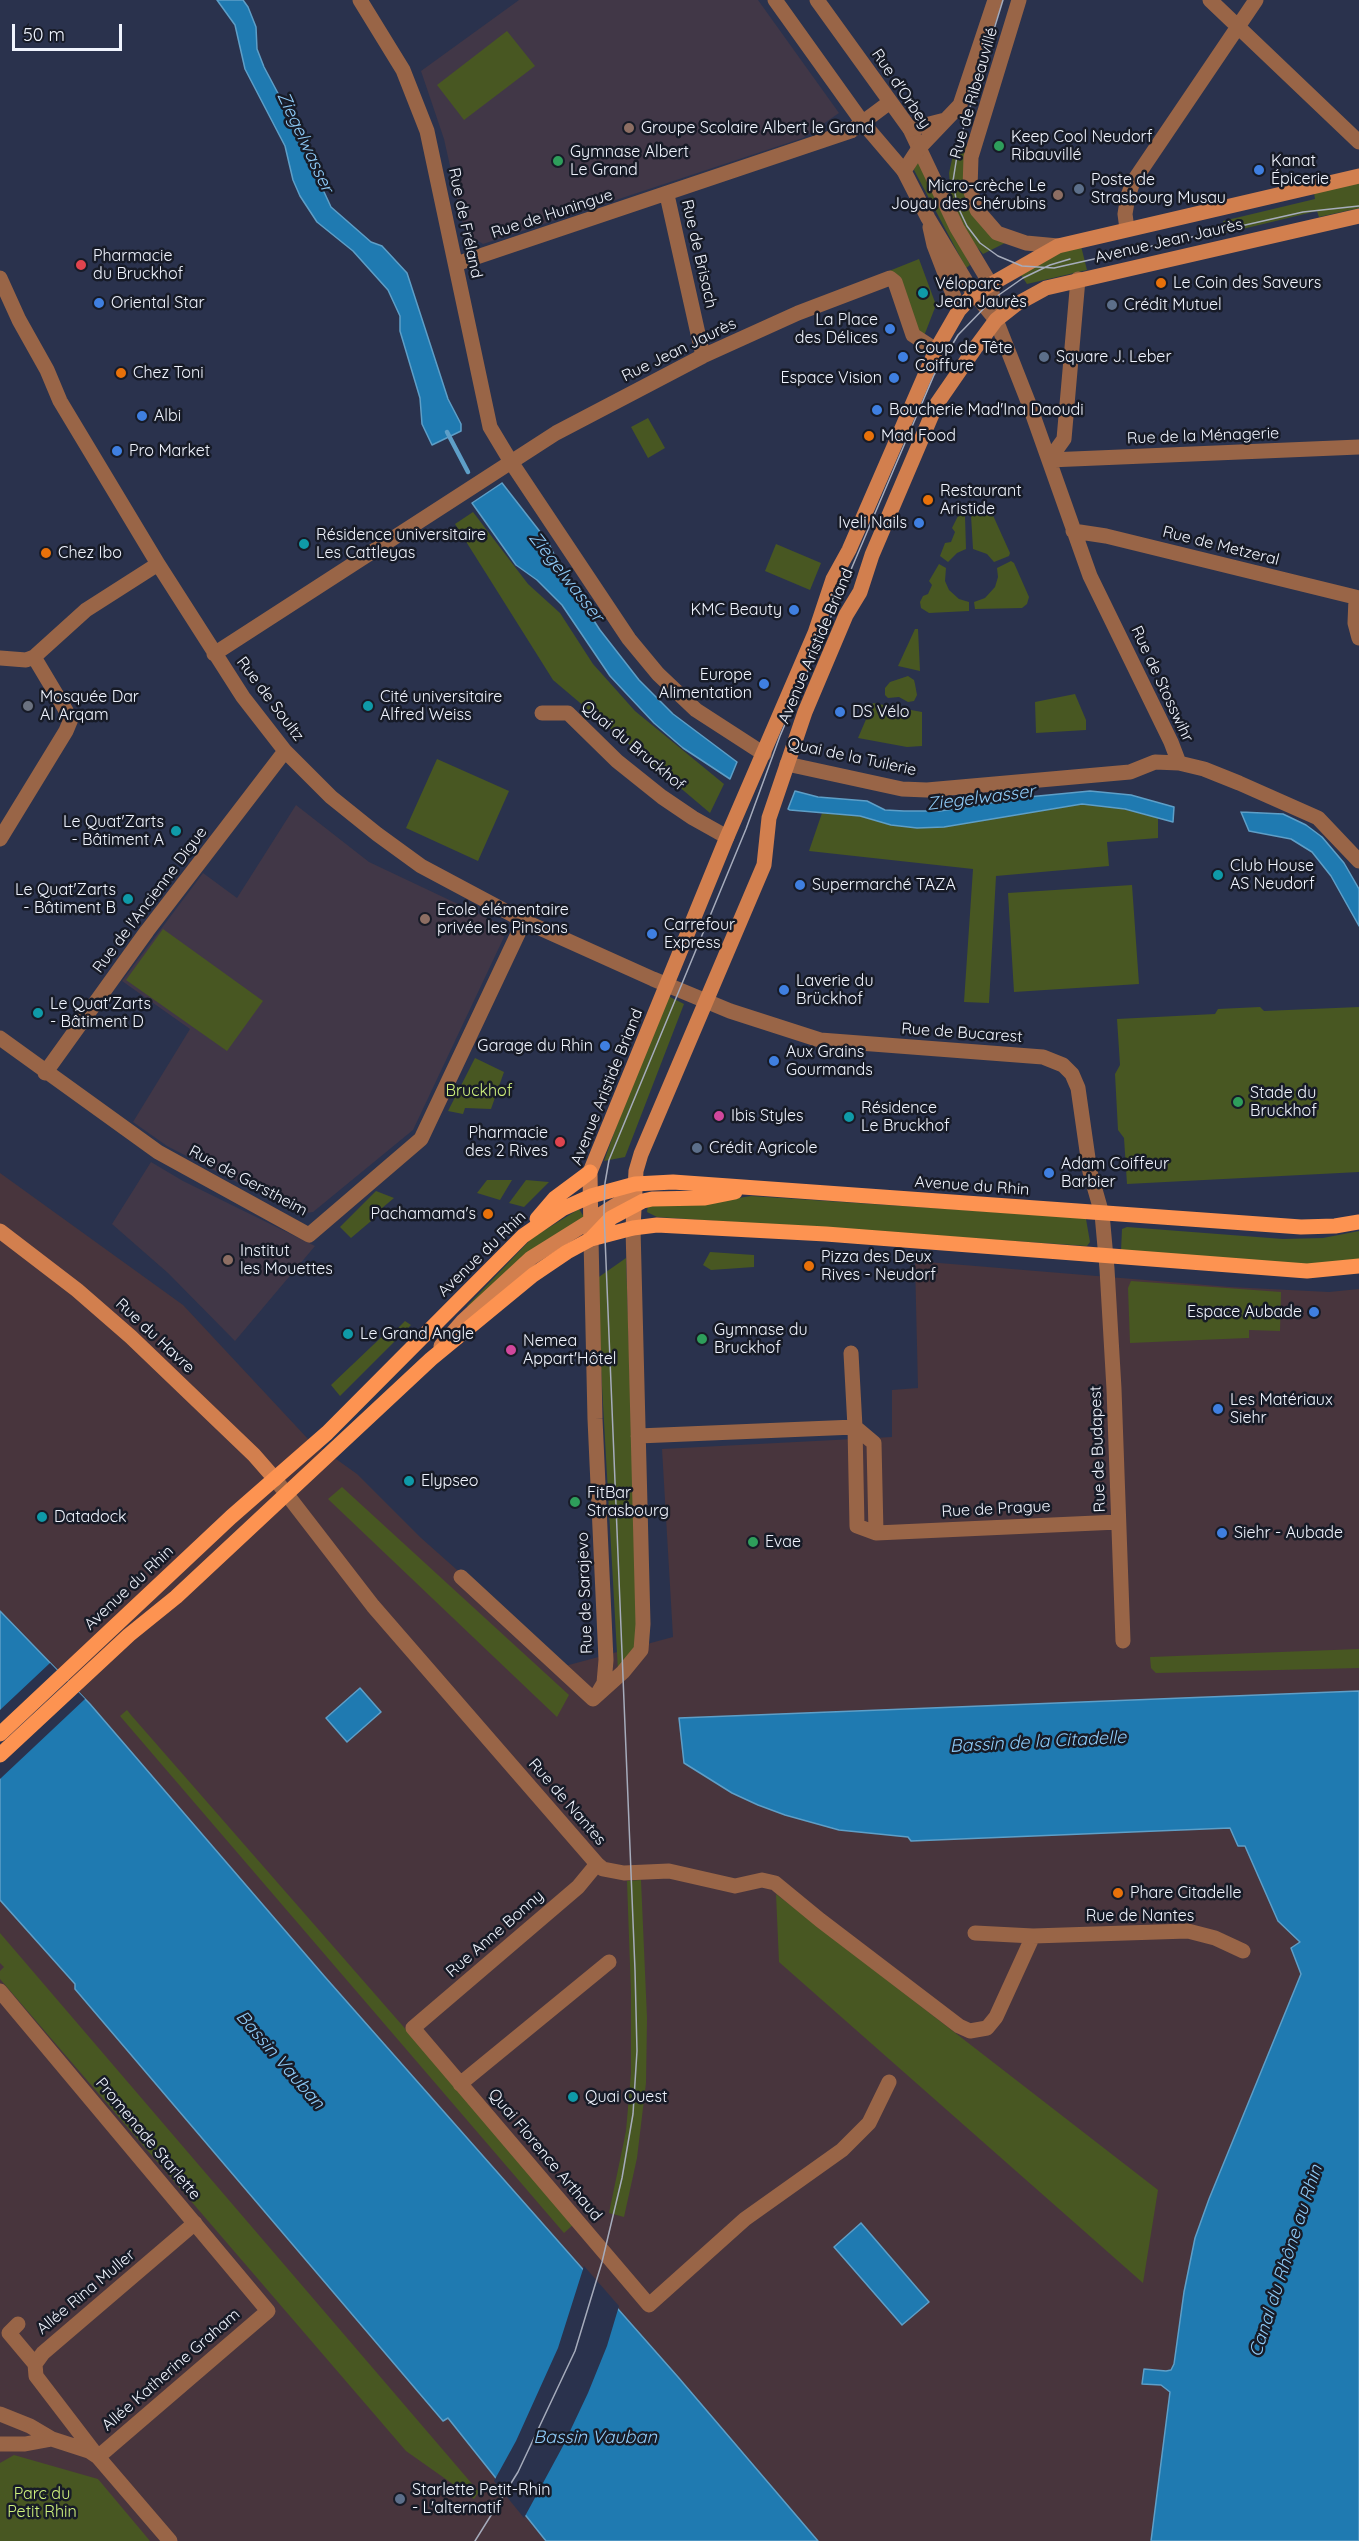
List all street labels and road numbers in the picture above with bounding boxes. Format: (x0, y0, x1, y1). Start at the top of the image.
street label: Rue de Ribeauvillé (946, 25, 1002, 161)
street label: Rue d'Orbey (867, 45, 935, 133)
street label: Rue de Fréland (444, 166, 486, 280)
street label: Rue de Huningue (489, 185, 615, 243)
street label: Rue de Brisach (677, 198, 721, 310)
street label: Avenue Jean Jaurès (1093, 215, 1245, 267)
street label: Rue Jean Jaurès (619, 314, 739, 386)
street label: Rue de la Ménagerie (1126, 424, 1280, 448)
street label: Rue de Metzeral (1161, 522, 1281, 570)
street label: Avenue Aristide Briand (775, 565, 857, 727)
street label: Rue de Stosswihr (1127, 623, 1197, 745)
street label: Rue de Soultz (232, 653, 308, 745)
street label: Quai du Bruckhof (577, 697, 689, 795)
street label: Quai de la Tuilerie (786, 734, 918, 780)
street label: Rue de l'Ancienne Digue (89, 823, 211, 977)
street label: Avenue Aristide Briand (567, 1006, 647, 1168)
street label: Rue de Bucarest (901, 1019, 1023, 1047)
street label: Rue de Gerstheim (185, 1142, 311, 1220)
street label: Avenue du Rhin (914, 1172, 1030, 1200)
street label: Avenue du Rhin (434, 1207, 530, 1301)
street label: Rue du Havre (112, 1295, 198, 1377)
street label: Rue de Budapest (1086, 1385, 1110, 1513)
street label: Rue de Prague (941, 1497, 1051, 1521)
street label: Rue de Sarajevo (573, 1532, 597, 1654)
street label: Avenue du Rhin (80, 1542, 178, 1634)
street label: Rue de Nantes (524, 1755, 610, 1849)
street label: Rue Anne Bonny (442, 1886, 548, 1982)
street label: Rue de Nantes (1086, 1906, 1194, 1926)
street label: Promenade Starlette (91, 2074, 205, 2204)
street label: Quai Florence Arthaud (484, 2085, 606, 2225)
street label: Allée Rina Muller (33, 2245, 139, 2339)
street label: Allée Katherine Graham (98, 2305, 244, 2435)

